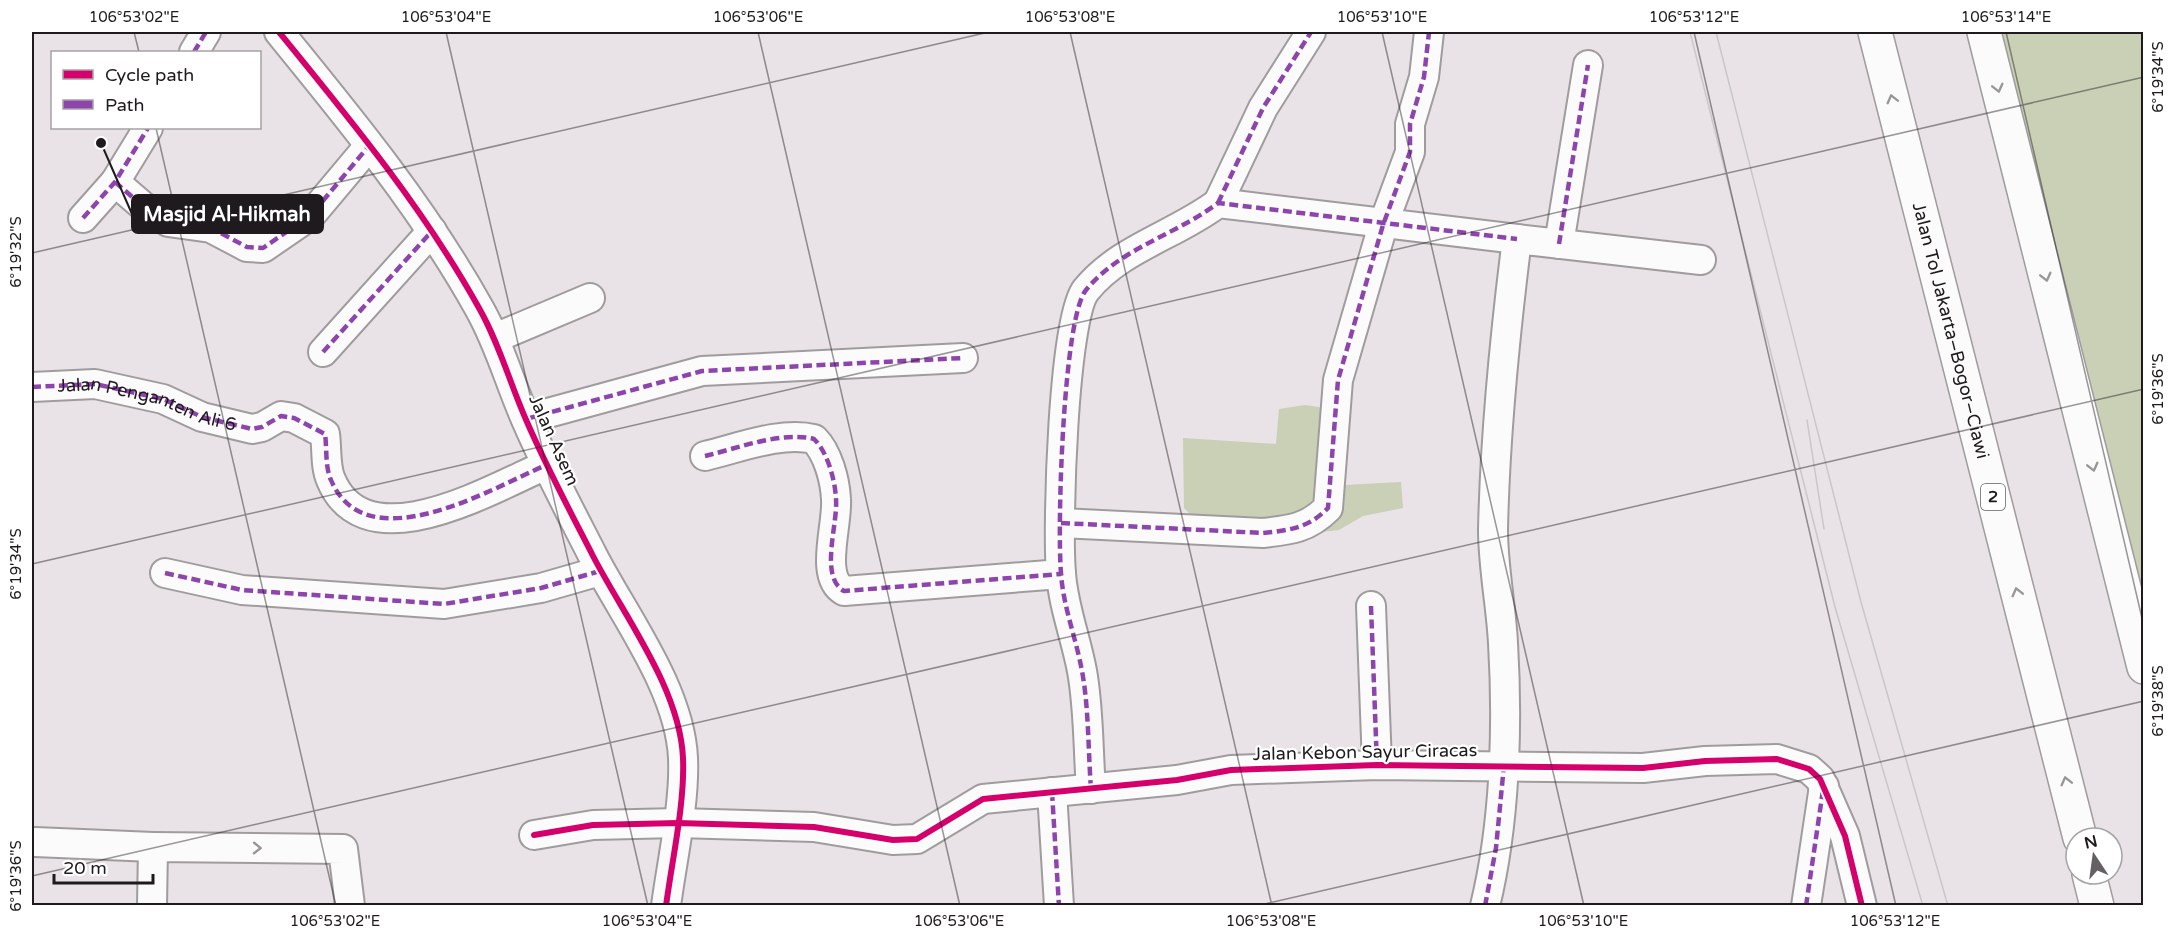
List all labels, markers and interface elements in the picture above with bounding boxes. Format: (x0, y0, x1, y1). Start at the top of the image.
text: 106°53'02"E (89, 8, 179, 26)
text: 106°53'04"E (401, 8, 491, 26)
text: 106°53'06"E (713, 8, 803, 26)
text: 106°53'08"E (1025, 8, 1115, 26)
text: 106°53'10"E (1337, 8, 1427, 26)
text: 106°53'12"E (1649, 8, 1739, 26)
text: 106°53'14"E (1961, 8, 2051, 26)
text: 6°19'34"S (2149, 41, 2167, 113)
legend (51, 51, 261, 129)
text: Cycle path (105, 64, 194, 86)
one-way arrow (1991, 83, 2004, 93)
text: Path (105, 94, 144, 116)
one-way arrow (1886, 94, 1899, 104)
callout: Masjid Al-Hikmah (132, 195, 323, 233)
street label: Jalan Tol Jakarta–Bogor–Ciawi (1908, 200, 1994, 461)
text: Masjid Al-Hikmah (143, 203, 311, 227)
text: 6°19'32"S (7, 216, 25, 288)
one-way arrow (2038, 272, 2051, 282)
text: 6°19'36"S (2149, 353, 2167, 425)
street label: Jalan Penganten Ali 6 (57, 372, 238, 436)
street label: Jalan Asem (524, 391, 584, 489)
one-way arrow (2086, 461, 2099, 471)
road number: 2 (1981, 484, 2005, 510)
text: 6°19'34"S (7, 528, 25, 600)
one-way arrow (2012, 588, 2025, 598)
text: 6°19'38"S (2149, 665, 2167, 737)
street label: Jalan Kebon Sayur Ciracas (1253, 739, 1477, 765)
one-way arrow (2060, 776, 2073, 786)
north arrow (2064, 826, 2124, 886)
text: N (2082, 831, 2099, 854)
text: 6°19'36"S (7, 840, 25, 912)
one-way arrow (253, 842, 262, 854)
scale bar (54, 847, 153, 885)
text: 20 m (63, 857, 107, 879)
text: 106°53'02"E (290, 912, 380, 930)
text: 106°53'04"E (602, 912, 692, 930)
text: 106°53'06"E (914, 912, 1004, 930)
text: 106°53'08"E (1226, 912, 1316, 930)
text: 106°53'10"E (1538, 912, 1628, 930)
text: 106°53'12"E (1850, 912, 1940, 930)

